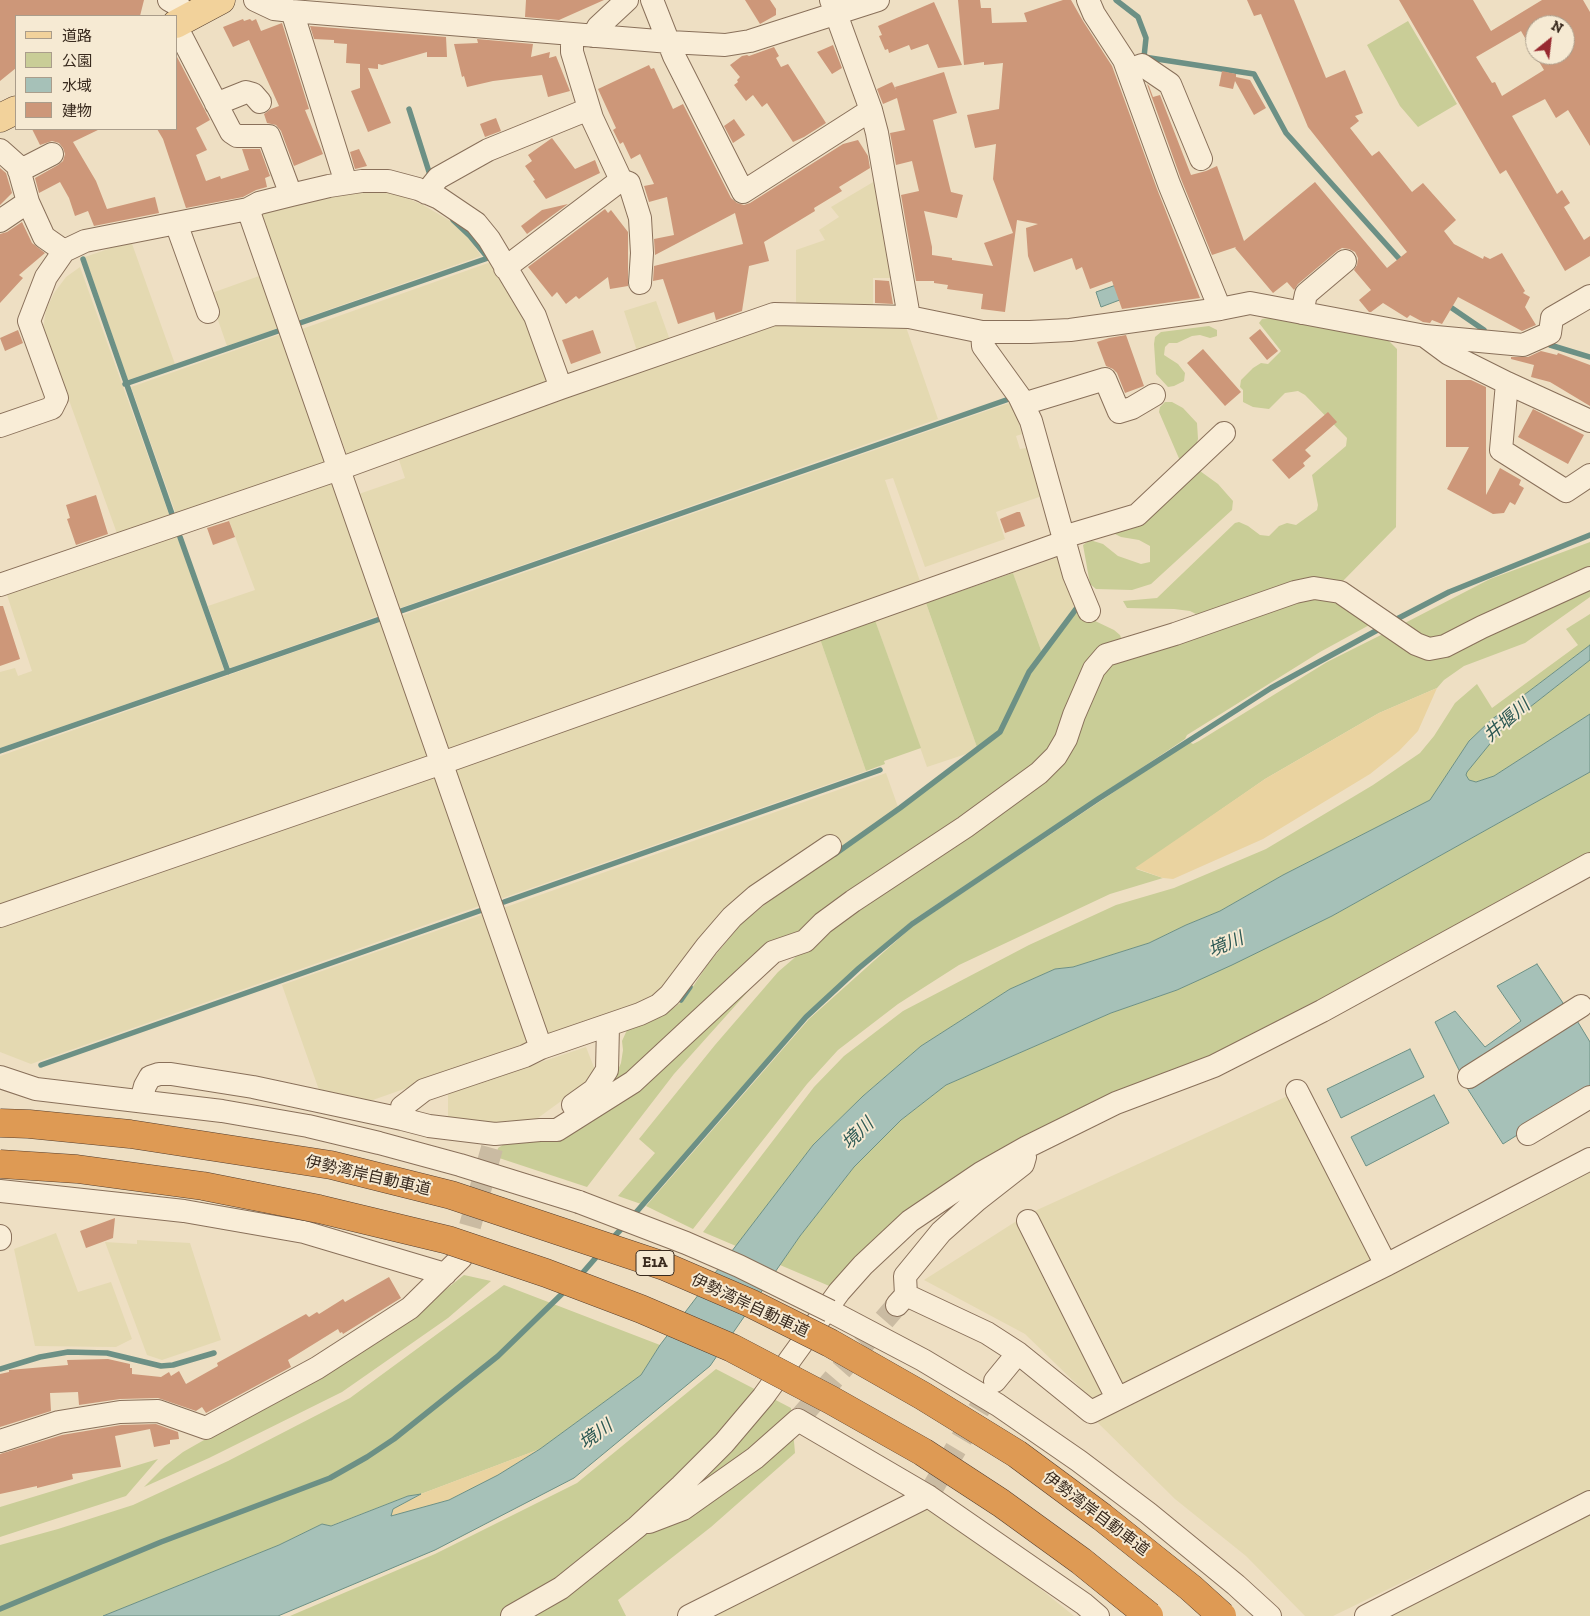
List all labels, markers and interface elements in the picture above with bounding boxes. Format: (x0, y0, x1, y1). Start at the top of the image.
legend (15, 15, 178, 130)
north arrow (1525, 15, 1575, 65)
text: N (1548, 17, 1566, 37)
text: 道路 (62, 27, 92, 45)
text: 公園 (62, 52, 92, 70)
text: 水域 (62, 77, 92, 95)
text: 建物 (62, 102, 92, 120)
water label: 井堰川 (1480, 695, 1534, 747)
water label: 境川 (1205, 928, 1247, 962)
water label: 境川 (838, 1114, 878, 1154)
street label: 伊勢湾岸自動車道 (303, 1152, 433, 1200)
road number: E1A (636, 1250, 674, 1276)
street label: 伊勢湾岸自動車道 (688, 1270, 812, 1342)
water label: 境川 (575, 1416, 617, 1454)
street label: 伊勢湾岸自動車道 (1039, 1468, 1153, 1560)

